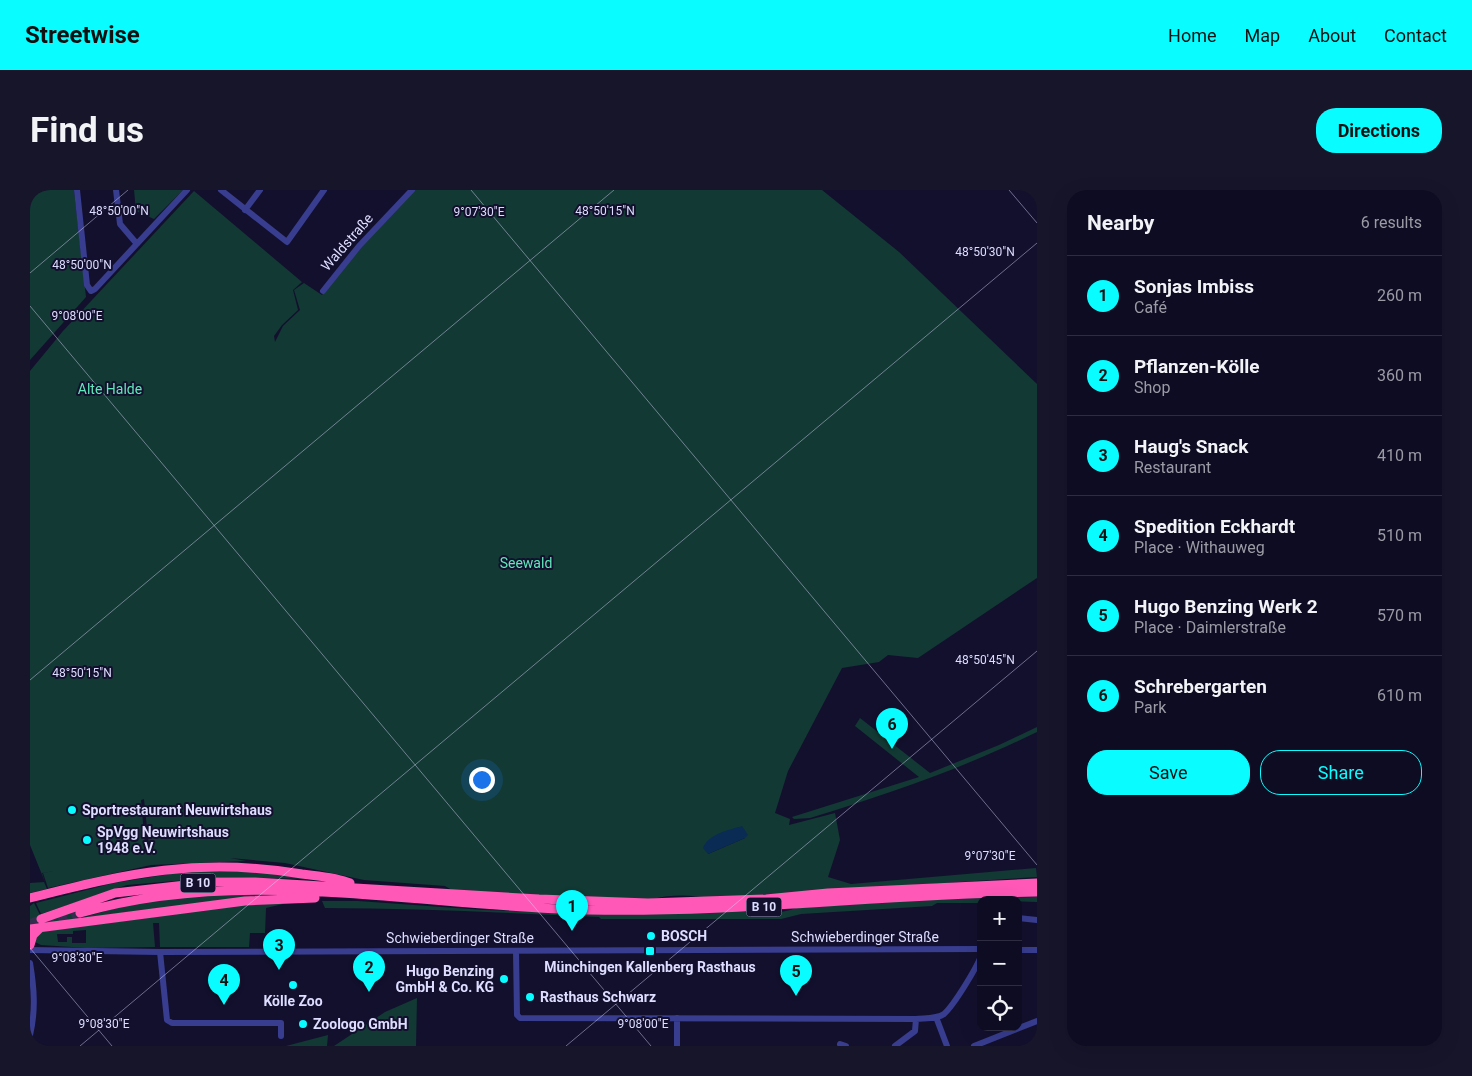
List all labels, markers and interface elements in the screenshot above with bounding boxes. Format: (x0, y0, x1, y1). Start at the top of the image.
text: Streetwise (25, 21, 140, 49)
text: Home (1168, 25, 1217, 46)
text: Map (1245, 25, 1280, 46)
text: About (1308, 25, 1356, 46)
text: Contact (1384, 25, 1447, 46)
button: Directions (1316, 108, 1442, 153)
text: Find us (30, 110, 144, 151)
text: 48°50'00"N (89, 204, 149, 218)
text: 48°50'15"N (575, 204, 635, 218)
text: 9°07'30"E (454, 205, 505, 219)
street label: Waldstraße (318, 210, 376, 274)
text: Nearby (1087, 211, 1154, 235)
text: 6 results (1361, 213, 1422, 232)
text: 48°50'30"N (955, 245, 1015, 259)
text: 48°50'00"N (52, 258, 112, 272)
text: Sonjas Imbiss (1134, 275, 1254, 298)
text: 1 (1098, 286, 1108, 305)
text: 260 m (1377, 286, 1422, 305)
text: Café (1134, 298, 1167, 317)
text: 9°08'00"E (52, 309, 103, 323)
text: Pflanzen-Kölle (1134, 355, 1260, 378)
text: 2 (1098, 366, 1108, 385)
text: 360 m (1377, 366, 1422, 385)
text: Shop (1134, 378, 1170, 397)
park label: Alte Halde (78, 381, 142, 397)
text: Haug's Snack (1134, 435, 1248, 458)
text: 3 (1098, 446, 1108, 465)
text: 410 m (1377, 446, 1422, 465)
text: Restaurant (1134, 458, 1211, 477)
text: Spedition Eckhardt (1134, 515, 1295, 538)
text: 4 (1098, 526, 1108, 545)
text: 510 m (1377, 526, 1422, 545)
text: Place · Withauweg (1134, 538, 1265, 557)
park label: Seewald (500, 555, 552, 571)
text: Hugo Benzing Werk 2 (1134, 595, 1318, 618)
text: 5 (1098, 606, 1108, 625)
text: 570 m (1377, 606, 1422, 625)
text: Place · Daimlerstraße (1134, 618, 1286, 637)
text: 48°50'45"N (955, 653, 1015, 667)
text: 48°50'15"N (52, 666, 112, 680)
text: Schrebergarten (1134, 675, 1267, 698)
text: 6 (1098, 686, 1108, 705)
text: 610 m (1377, 686, 1422, 705)
text: Park (1134, 698, 1166, 717)
pin: 6 (876, 708, 908, 749)
button: Save (1087, 750, 1250, 795)
button: Share (1260, 750, 1422, 795)
your location (469, 767, 495, 793)
place label: Sportrestaurant Neuwirtshaus (82, 802, 272, 818)
marker: Sportrestaurant Neuwirtshaus (66, 804, 78, 816)
place label: SpVgg Neuwirtshaus 1948 e.V. (97, 824, 229, 856)
marker: SpVgg Neuwirtshaus 1948 e.V. (81, 834, 93, 846)
text: 9°07'30"E (965, 849, 1016, 863)
road number: B 10 (180, 874, 216, 892)
pin: 1 (556, 890, 588, 931)
map controls (977, 896, 1022, 1031)
button: + (977, 896, 1022, 941)
road number: B 10 (746, 898, 782, 916)
place label: BOSCH (661, 928, 707, 944)
pin: 3 (263, 929, 295, 970)
street label: Schwieberdinger Straße (791, 929, 939, 945)
street label: Schwieberdinger Straße (386, 930, 534, 946)
marker: BOSCH (645, 930, 657, 942)
button: − (977, 941, 1022, 986)
marker: Münchingen Kallenberg Rasthaus (644, 945, 656, 957)
text: 9°08'30"E (52, 951, 103, 965)
pin: 2 (353, 951, 385, 992)
pin: 5 (780, 955, 812, 996)
place label: Münchingen Kallenberg Rasthaus (544, 959, 756, 975)
place label: Hugo Benzing GmbH & Co. KG (396, 963, 494, 995)
pin: 4 (208, 964, 240, 1005)
marker: Hugo Benzing GmbH & Co. KG (498, 973, 510, 985)
marker: Kölle Zoo (287, 979, 299, 991)
button: locate (977, 986, 1022, 1031)
place label: Rasthaus Schwarz (540, 989, 656, 1005)
marker: Rasthaus Schwarz (524, 991, 536, 1003)
place label: Kölle Zoo (263, 993, 323, 1009)
place label: Zoologo GmbH (313, 1016, 408, 1032)
text: 9°08'30"E (79, 1017, 130, 1031)
text: 9°08'00"E (618, 1017, 669, 1031)
marker: Zoologo GmbH (297, 1018, 309, 1030)

